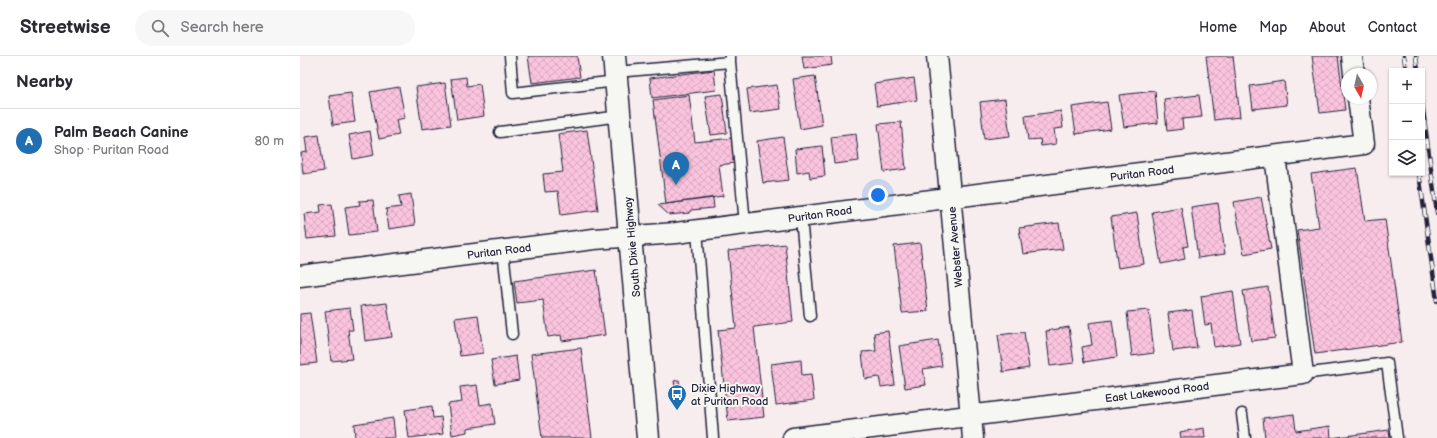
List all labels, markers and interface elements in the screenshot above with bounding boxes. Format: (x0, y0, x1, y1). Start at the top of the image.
search box (135, 10, 415, 46)
text: Streetwise (20, 16, 111, 39)
icon: search (149, 17, 171, 39)
text: Search here (181, 18, 264, 37)
text: Home (1199, 19, 1237, 36)
text: Map (1259, 19, 1287, 36)
text: About (1309, 19, 1346, 36)
text: Contact (1368, 19, 1417, 36)
north arrow (1341, 68, 1377, 104)
map controls (1389, 68, 1425, 176)
button: + (1389, 68, 1425, 104)
text: Nearby (16, 72, 73, 92)
button: − (1389, 104, 1425, 140)
text: Palm Beach Canine (54, 123, 189, 142)
text: A (25, 133, 33, 149)
text: 80 m (255, 133, 284, 149)
button: layers (1389, 140, 1425, 176)
text: Shop · Puritan Road (54, 142, 169, 158)
pin: A (663, 152, 689, 185)
street label: Puritan Road (1109, 163, 1175, 184)
your location (868, 185, 888, 205)
street label: South Dixie Highway (622, 196, 643, 298)
street label: Puritan Road (787, 204, 853, 225)
street label: Webster Avenue (945, 206, 966, 288)
street label: Puritan Road (466, 241, 532, 262)
street label: East Lakewood Road (1104, 380, 1210, 405)
place label: Dixie Highway at Puritan Road (691, 382, 768, 408)
bus stop icon: Dixie Highway at Puritan Road (666, 383, 688, 411)

